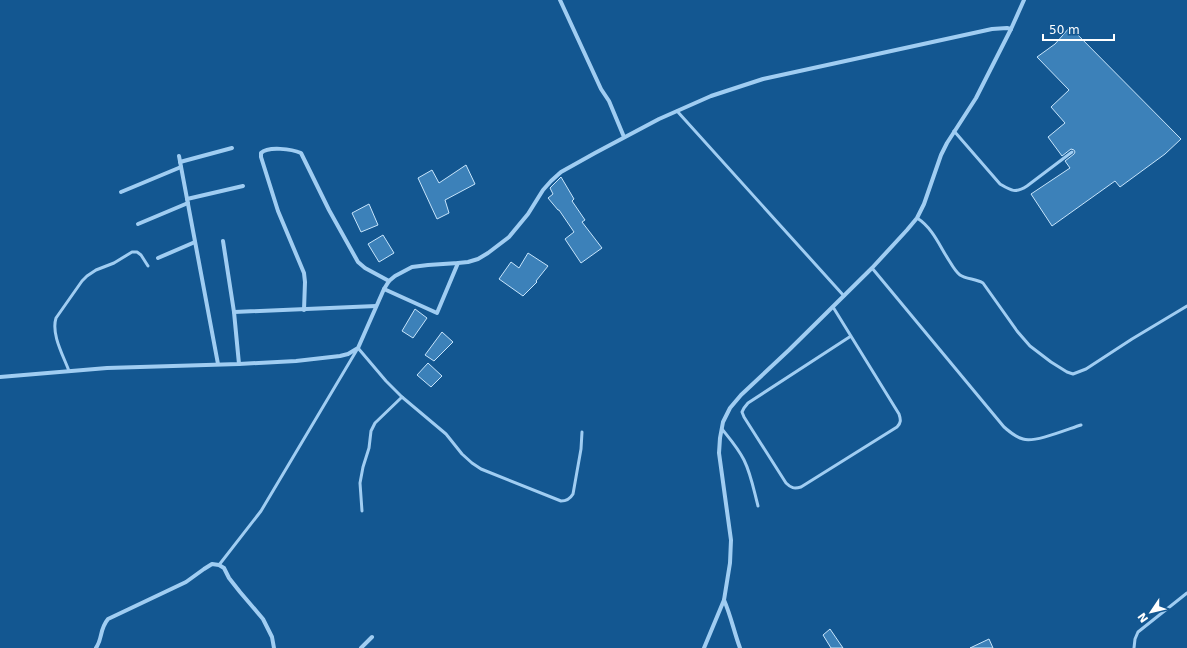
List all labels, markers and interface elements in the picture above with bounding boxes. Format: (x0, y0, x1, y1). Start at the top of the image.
scale bar (1043, 16, 1114, 42)
text: 50 m (1049, 23, 1080, 37)
north arrow (1131, 592, 1171, 632)
text: N (1135, 610, 1151, 625)

